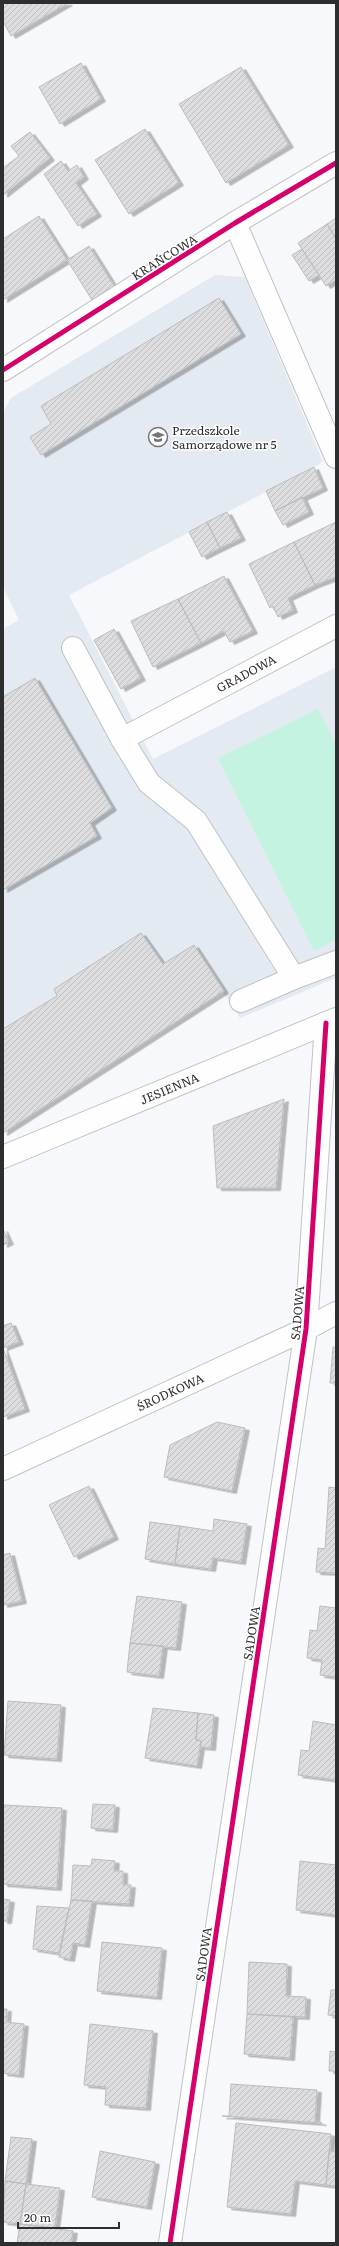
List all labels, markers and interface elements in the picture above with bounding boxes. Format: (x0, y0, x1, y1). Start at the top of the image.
street label: KRAŃCOWA (128, 230, 200, 284)
place label: Przedszkole Samorządowe nr 5 (172, 421, 277, 453)
school or university icon: Przedszkole Samorządowe nr 5 (147, 426, 169, 448)
street label: GRADOWA (213, 650, 279, 696)
street label: JESIENNA (137, 1068, 202, 1108)
street label: SADOWA (286, 1285, 308, 1341)
street label: ŚRODKOWA (134, 1369, 207, 1415)
street label: SADOWA (238, 1605, 264, 1661)
street label: SADOWA (190, 1926, 216, 1982)
scale bar (18, 2204, 119, 2230)
text: 20 m (24, 2208, 51, 2226)

